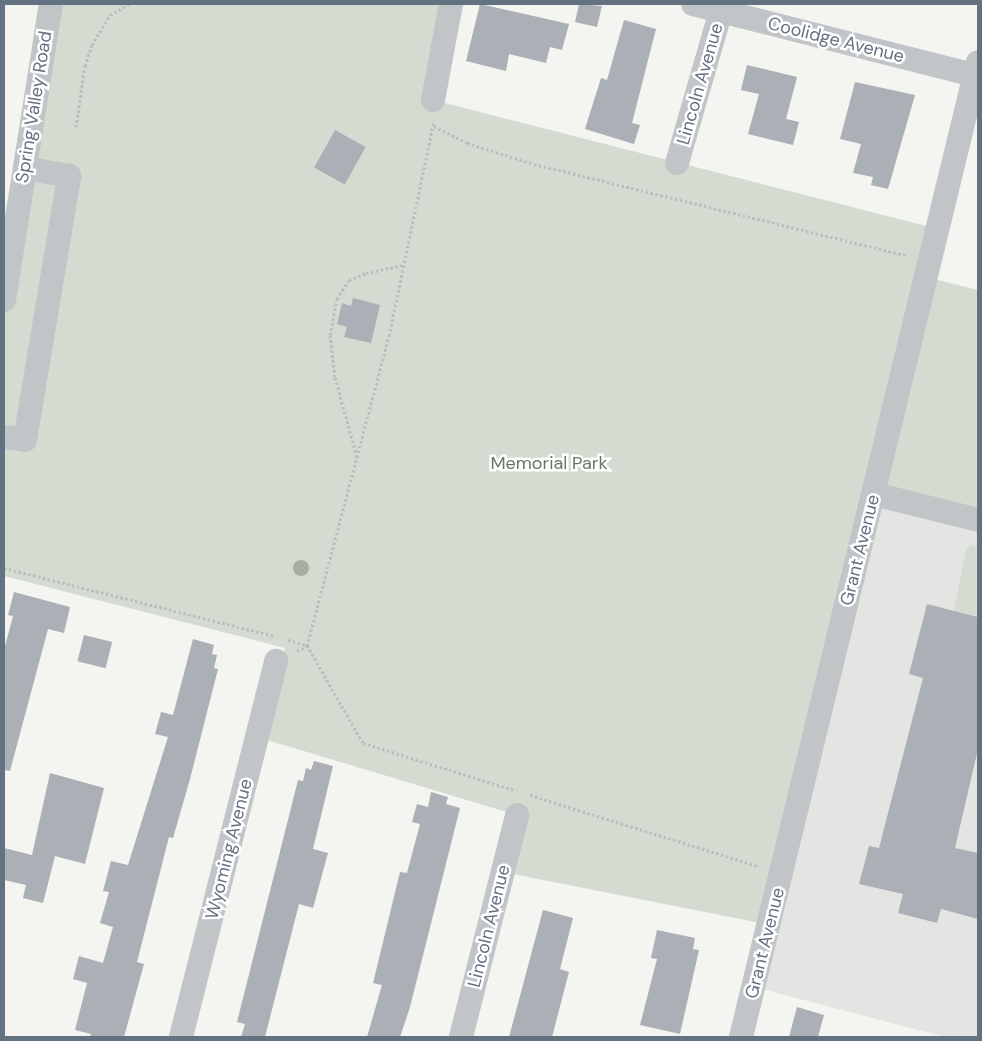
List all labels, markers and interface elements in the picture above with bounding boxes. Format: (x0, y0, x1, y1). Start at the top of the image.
street label: Coolidge Avenue (766, 13, 906, 67)
street label: Lincoln Avenue (672, 21, 728, 147)
street label: Spring Valley Road (11, 30, 57, 184)
park label: Memorial Park (490, 452, 608, 474)
street label: Grant Avenue (836, 492, 884, 608)
street label: Wyoming Avenue (201, 777, 257, 921)
street label: Lincoln Avenue (463, 863, 515, 989)
street label: Grant Avenue (741, 885, 789, 1001)

